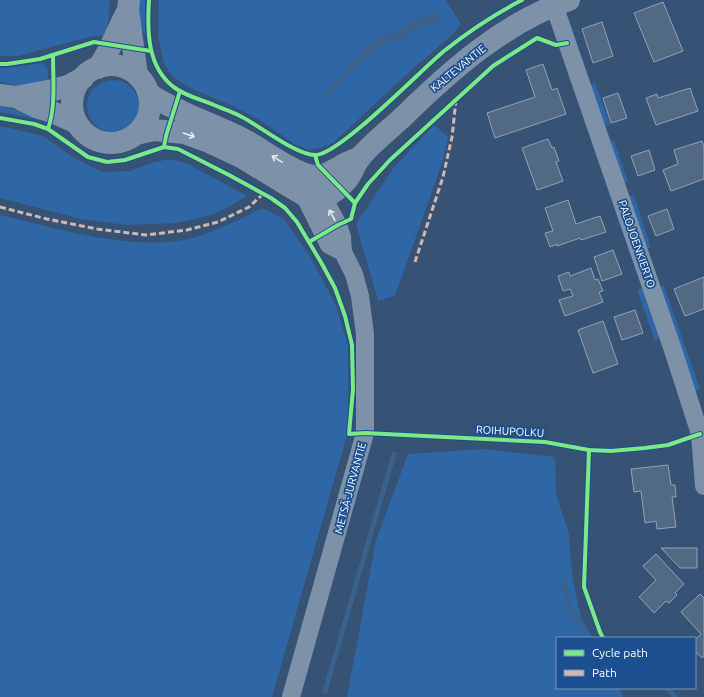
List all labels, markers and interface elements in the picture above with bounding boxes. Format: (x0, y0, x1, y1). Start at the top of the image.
street label: KALTEVANTIE (428, 42, 488, 94)
one-way arrow (182, 131, 194, 139)
one-way arrow (271, 154, 283, 162)
street label: PALOJOENKIERTO (616, 199, 658, 289)
one-way arrow (328, 209, 335, 221)
street label: ROIHUPOLKU (476, 423, 544, 439)
street label: METSÄ-JURVANTIE (332, 441, 368, 535)
legend (556, 637, 696, 689)
text: Cycle path (592, 646, 648, 659)
text: Path (592, 666, 617, 679)

